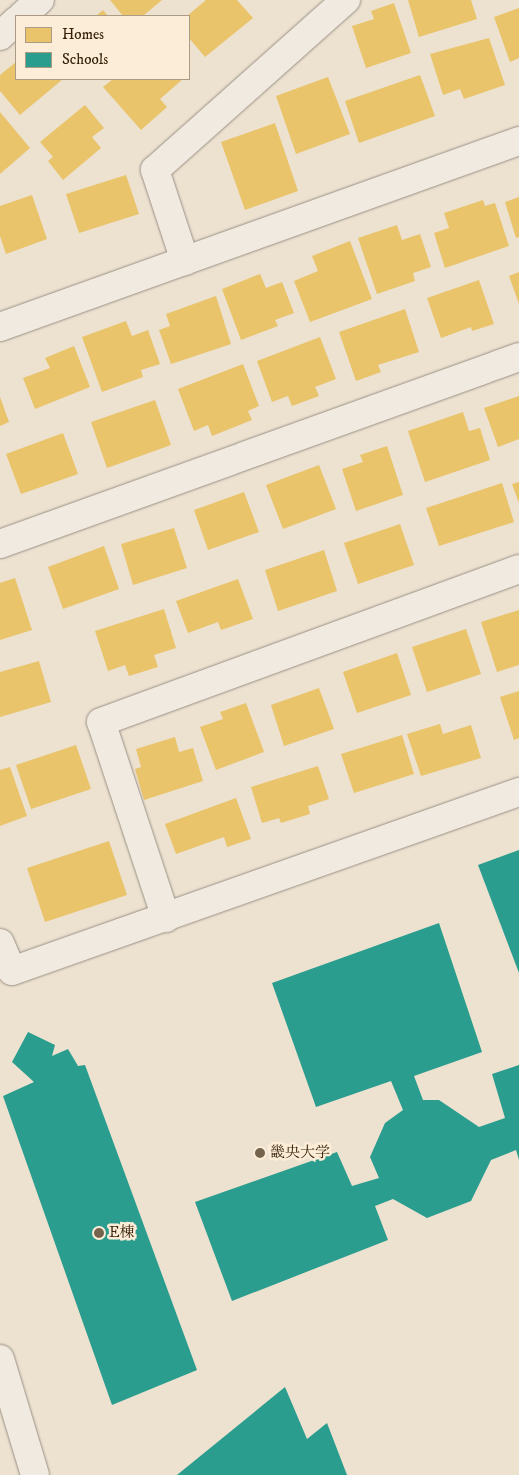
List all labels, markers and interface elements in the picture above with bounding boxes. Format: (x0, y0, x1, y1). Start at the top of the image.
legend (15, 15, 190, 80)
text: Homes (62, 25, 104, 44)
text: Schools (62, 50, 108, 69)
place label: 畿央大学 (270, 1144, 330, 1162)
marker: 畿央大学 (254, 1147, 266, 1159)
place label: E棟 (109, 1224, 135, 1242)
marker: E棟 (93, 1227, 105, 1239)

